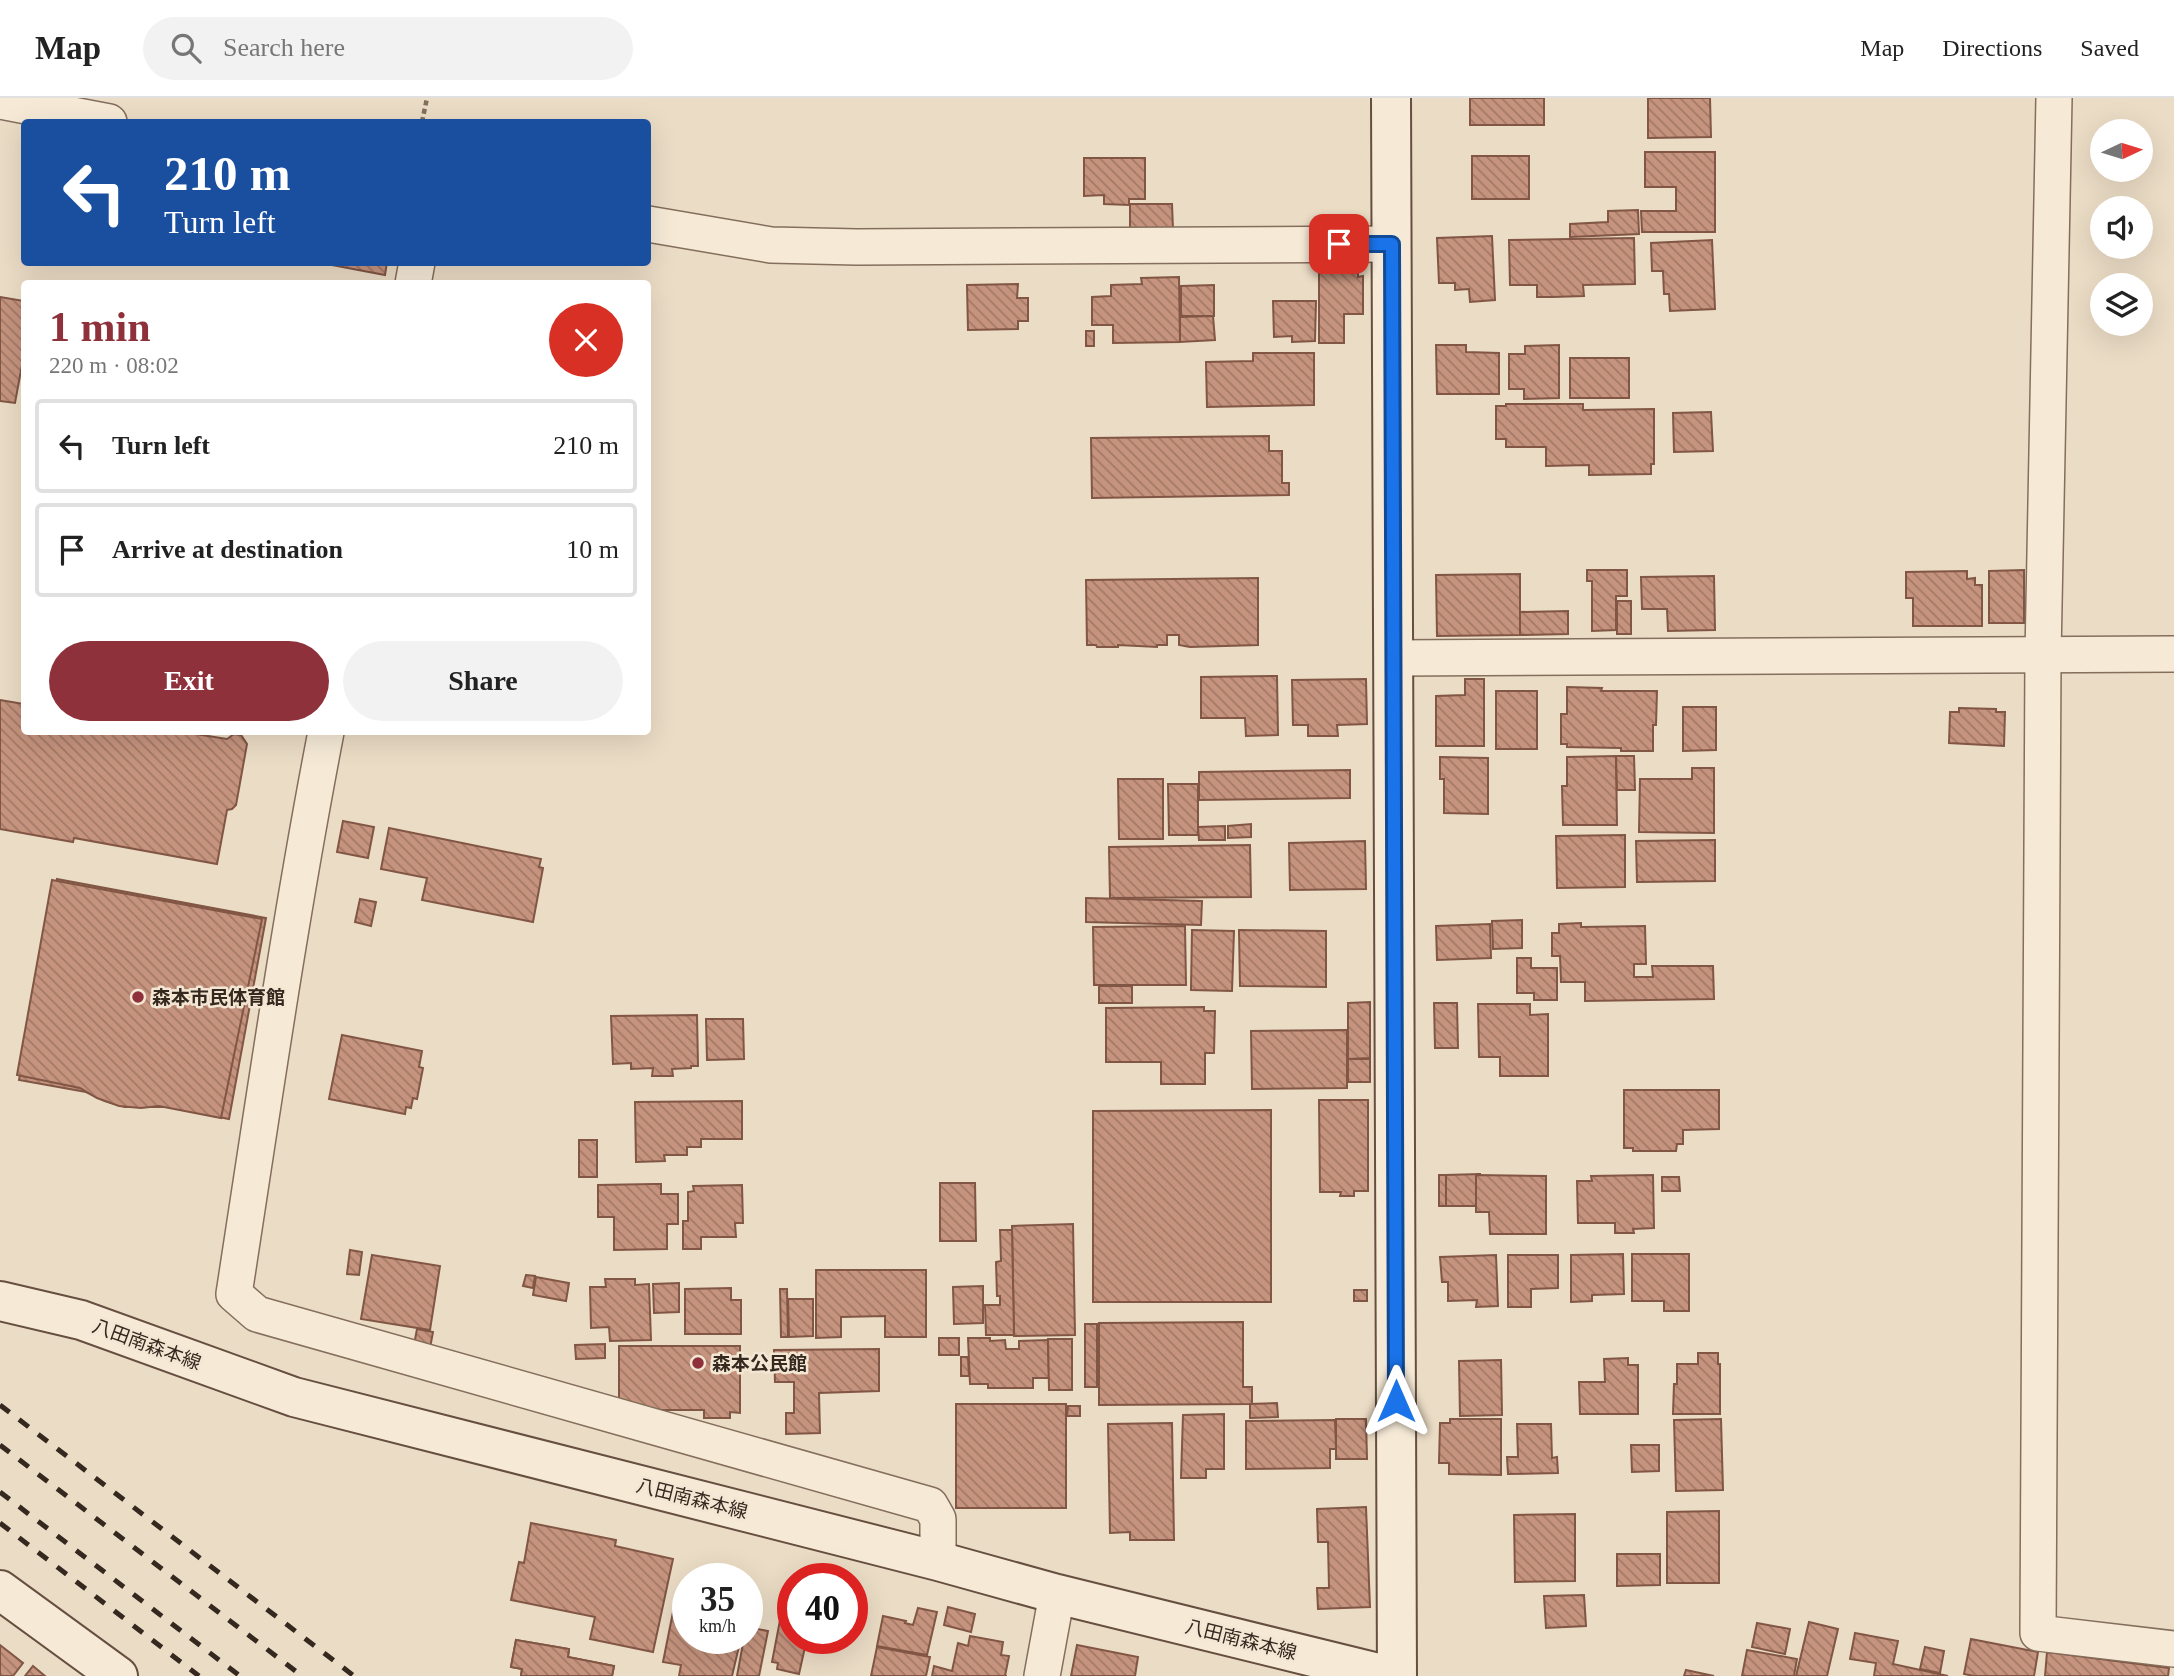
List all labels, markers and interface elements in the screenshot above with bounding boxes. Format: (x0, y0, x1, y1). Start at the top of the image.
search box (143, 17, 633, 80)
icon: search (167, 29, 205, 67)
text: Map (35, 30, 101, 66)
text: Search here (223, 33, 345, 62)
text: Map (1860, 35, 1904, 61)
text: Directions (1942, 35, 2042, 61)
text: Saved (2080, 35, 2139, 61)
north arrow (2090, 119, 2152, 182)
map controls (2090, 119, 2153, 336)
text: 210 m (164, 146, 291, 201)
icon: left (49, 147, 140, 238)
button: sound (2090, 196, 2153, 259)
text: Turn left (164, 204, 276, 240)
pin (1309, 214, 1369, 274)
icon: arrive (1320, 225, 1358, 263)
button: layers (2090, 273, 2153, 336)
button: close (549, 303, 623, 377)
text: 1 min (49, 304, 151, 350)
text: 220 m · 08:02 (49, 353, 179, 378)
icon: left (53, 427, 91, 465)
text: Turn left (112, 431, 210, 460)
text: 210 m (553, 431, 619, 460)
icon: arrive (53, 531, 91, 569)
text: Arrive at destination (112, 535, 343, 564)
text: 10 m (566, 535, 619, 564)
button: Exit (49, 641, 329, 721)
button: Share (343, 641, 623, 721)
place label: 森本市民体育館 (152, 987, 285, 1008)
marker: 森本市民体育館 (130, 989, 146, 1005)
street label: 八田南森本線 (90, 1315, 204, 1374)
place label: 森本公民館 (712, 1353, 807, 1374)
marker: 森本公民館 (690, 1355, 706, 1371)
position arrow (1359, 1364, 1433, 1438)
street label: 八田南森本線 (634, 1475, 750, 1522)
speed limit sign: 40 (777, 1563, 868, 1654)
text: 35 (700, 1580, 735, 1619)
text: km/h (699, 1616, 736, 1636)
street label: 八田南森本線 (1183, 1616, 1299, 1663)

